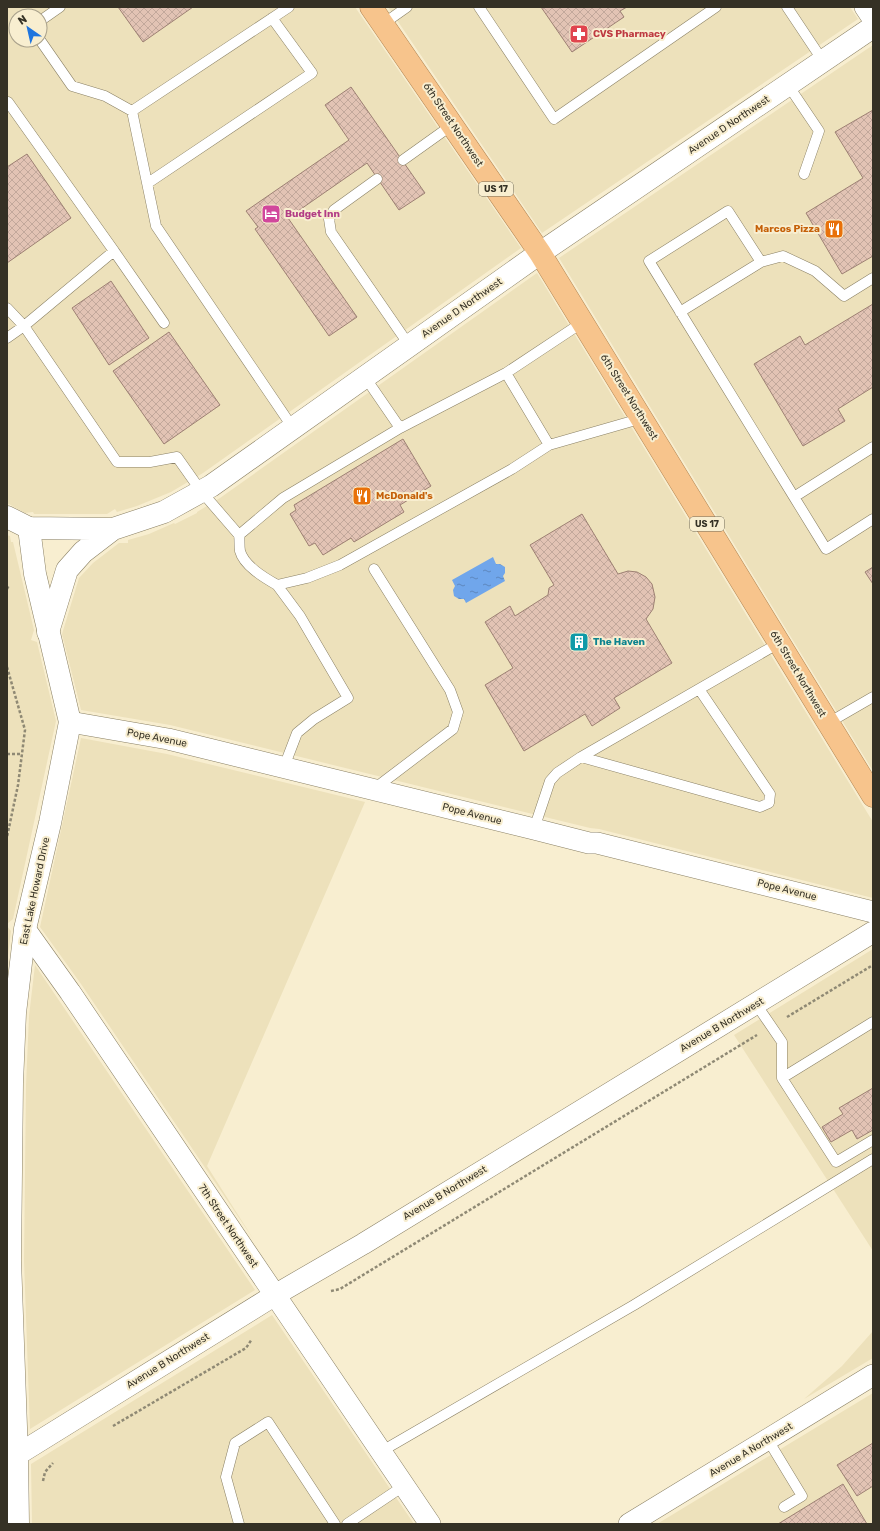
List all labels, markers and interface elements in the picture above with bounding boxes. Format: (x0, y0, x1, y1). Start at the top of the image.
north arrow (8, 8, 48, 48)
text: N (16, 12, 30, 28)
pharmacy icon: CVS Pharmacy (568, 23, 590, 45)
place label: CVS Pharmacy (593, 28, 666, 40)
street label: 6th Street Northwest (420, 81, 486, 169)
street label: Avenue D Northwest (686, 93, 772, 157)
road number: US 17 (479, 182, 513, 196)
hotel icon: Budget Inn (260, 203, 282, 225)
place label: Budget Inn (285, 208, 340, 220)
restaurant icon: Marcos Pizza (823, 218, 845, 240)
place label: Marcos Pizza (755, 223, 820, 235)
street label: Avenue D Northwest (419, 276, 505, 340)
street label: 6th Street Northwest (598, 352, 660, 442)
restaurant icon: McDonald's (351, 485, 373, 507)
place label: McDonald's (376, 490, 433, 502)
road number: US 17 (690, 517, 724, 531)
street label: 6th Street Northwest (767, 629, 829, 719)
building icon: The Haven (568, 631, 590, 653)
place label: The Haven (593, 636, 645, 648)
street label: Pope Avenue (126, 726, 188, 750)
street label: Pope Avenue (441, 801, 503, 827)
street label: East Lake Howard Drive (18, 836, 52, 946)
street label: Pope Avenue (756, 877, 818, 903)
street label: Avenue B Northwest (678, 995, 766, 1055)
street label: Avenue B Northwest (401, 1163, 489, 1223)
street label: 7th Street Northwest (196, 1182, 260, 1270)
street label: Avenue B Northwest (124, 1331, 212, 1391)
street label: Avenue A Northwest (707, 1420, 795, 1480)

